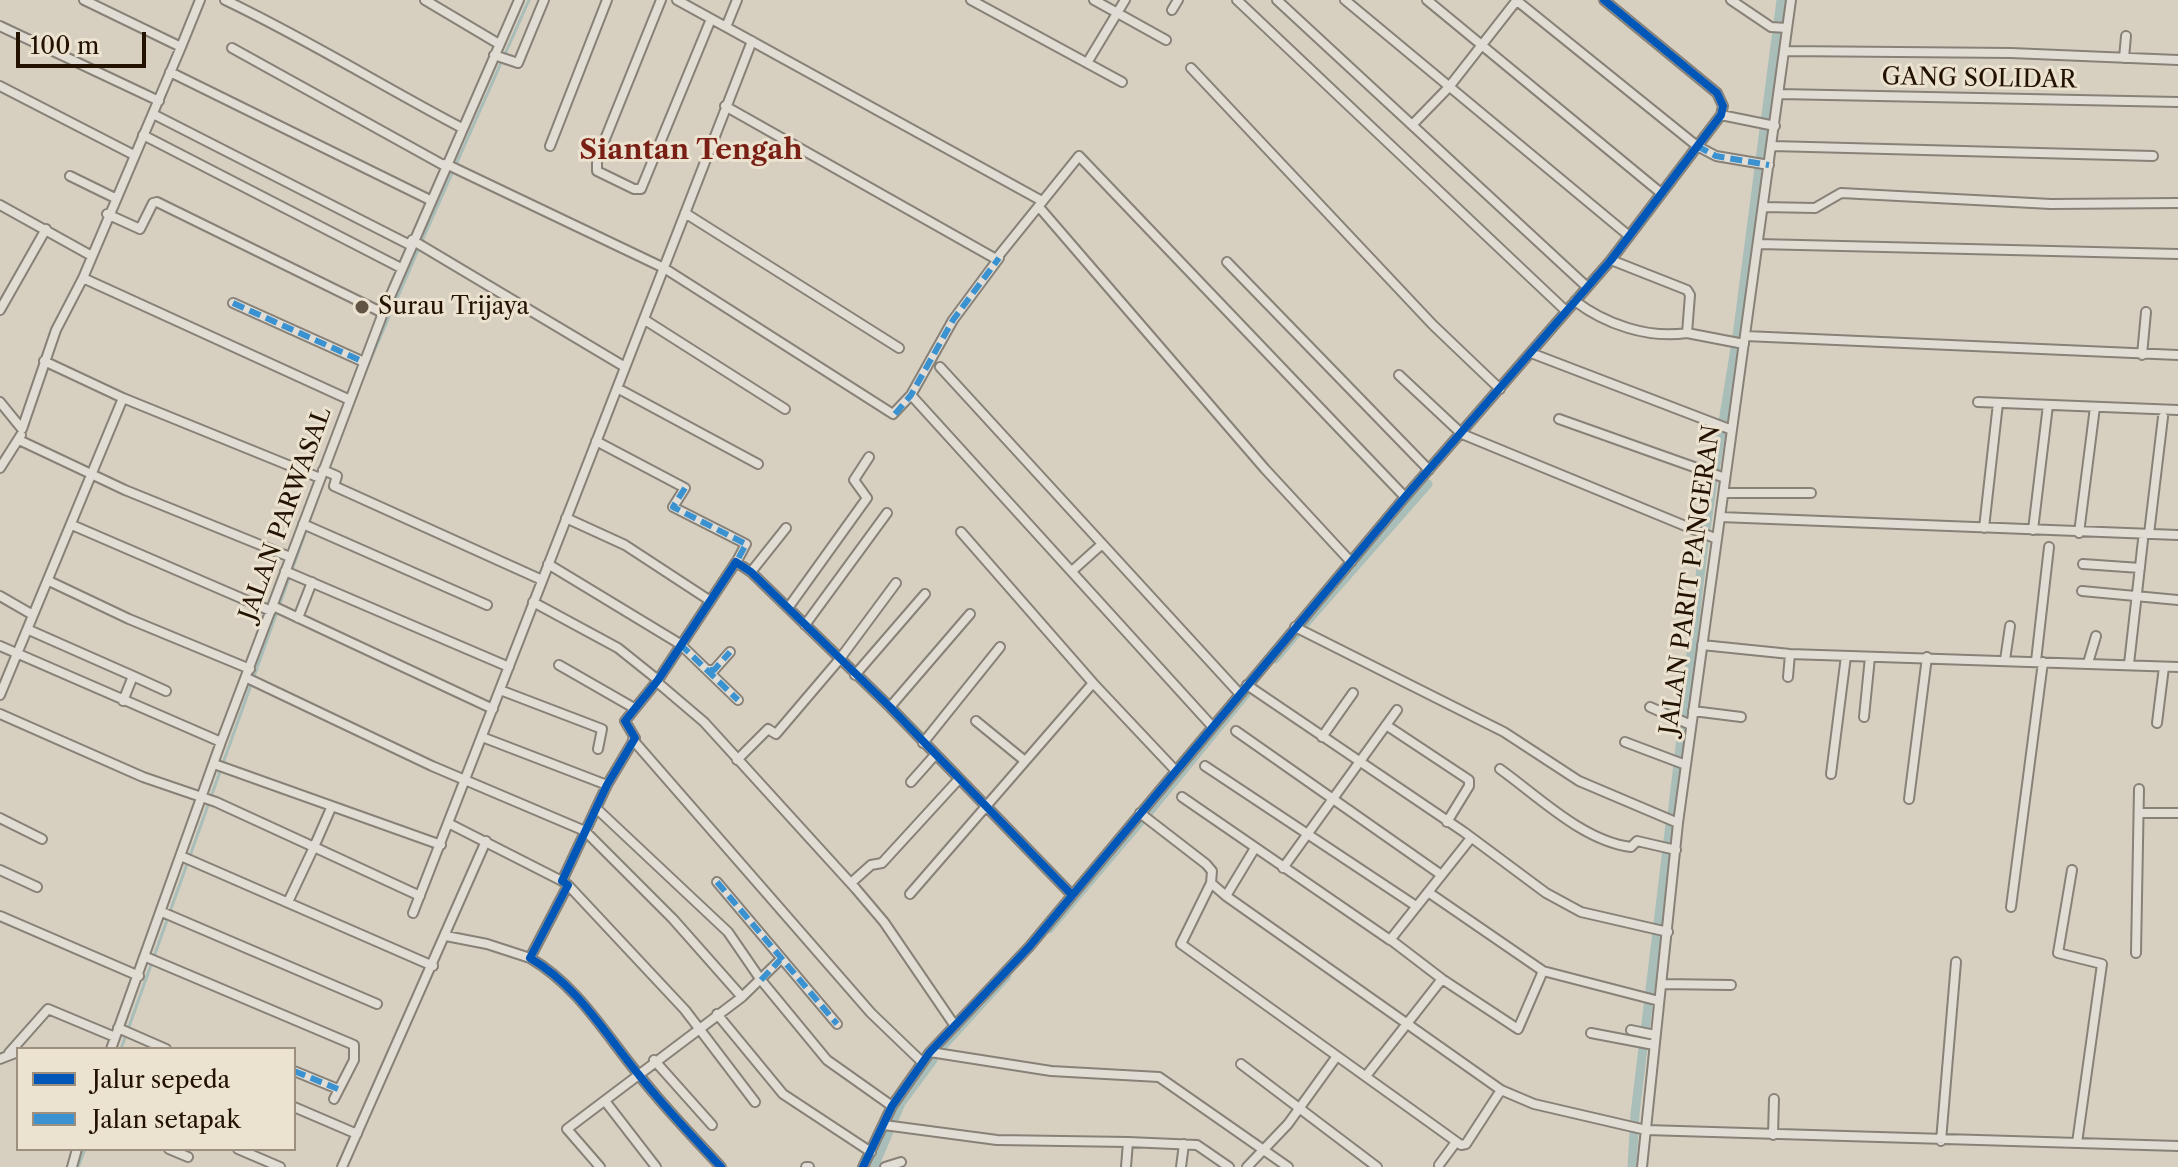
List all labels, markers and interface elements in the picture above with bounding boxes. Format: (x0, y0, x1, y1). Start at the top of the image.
scale bar (20, 16, 150, 66)
text: 100 m (30, 31, 99, 60)
street label: GANG SOLIDAR (1881, 63, 2077, 95)
district label: Siantan Tengah (579, 134, 803, 168)
place label: Surau Trijaya (378, 293, 529, 321)
marker: Surau Trijaya (353, 298, 371, 316)
street label: JALAN PARWASAL (234, 404, 338, 624)
street label: JALAN PARIT PANGERAN (1655, 423, 1727, 737)
legend (16, 1047, 296, 1151)
text: Jalur sepeda (92, 1065, 230, 1094)
text: Jalan setapak (92, 1105, 240, 1134)

